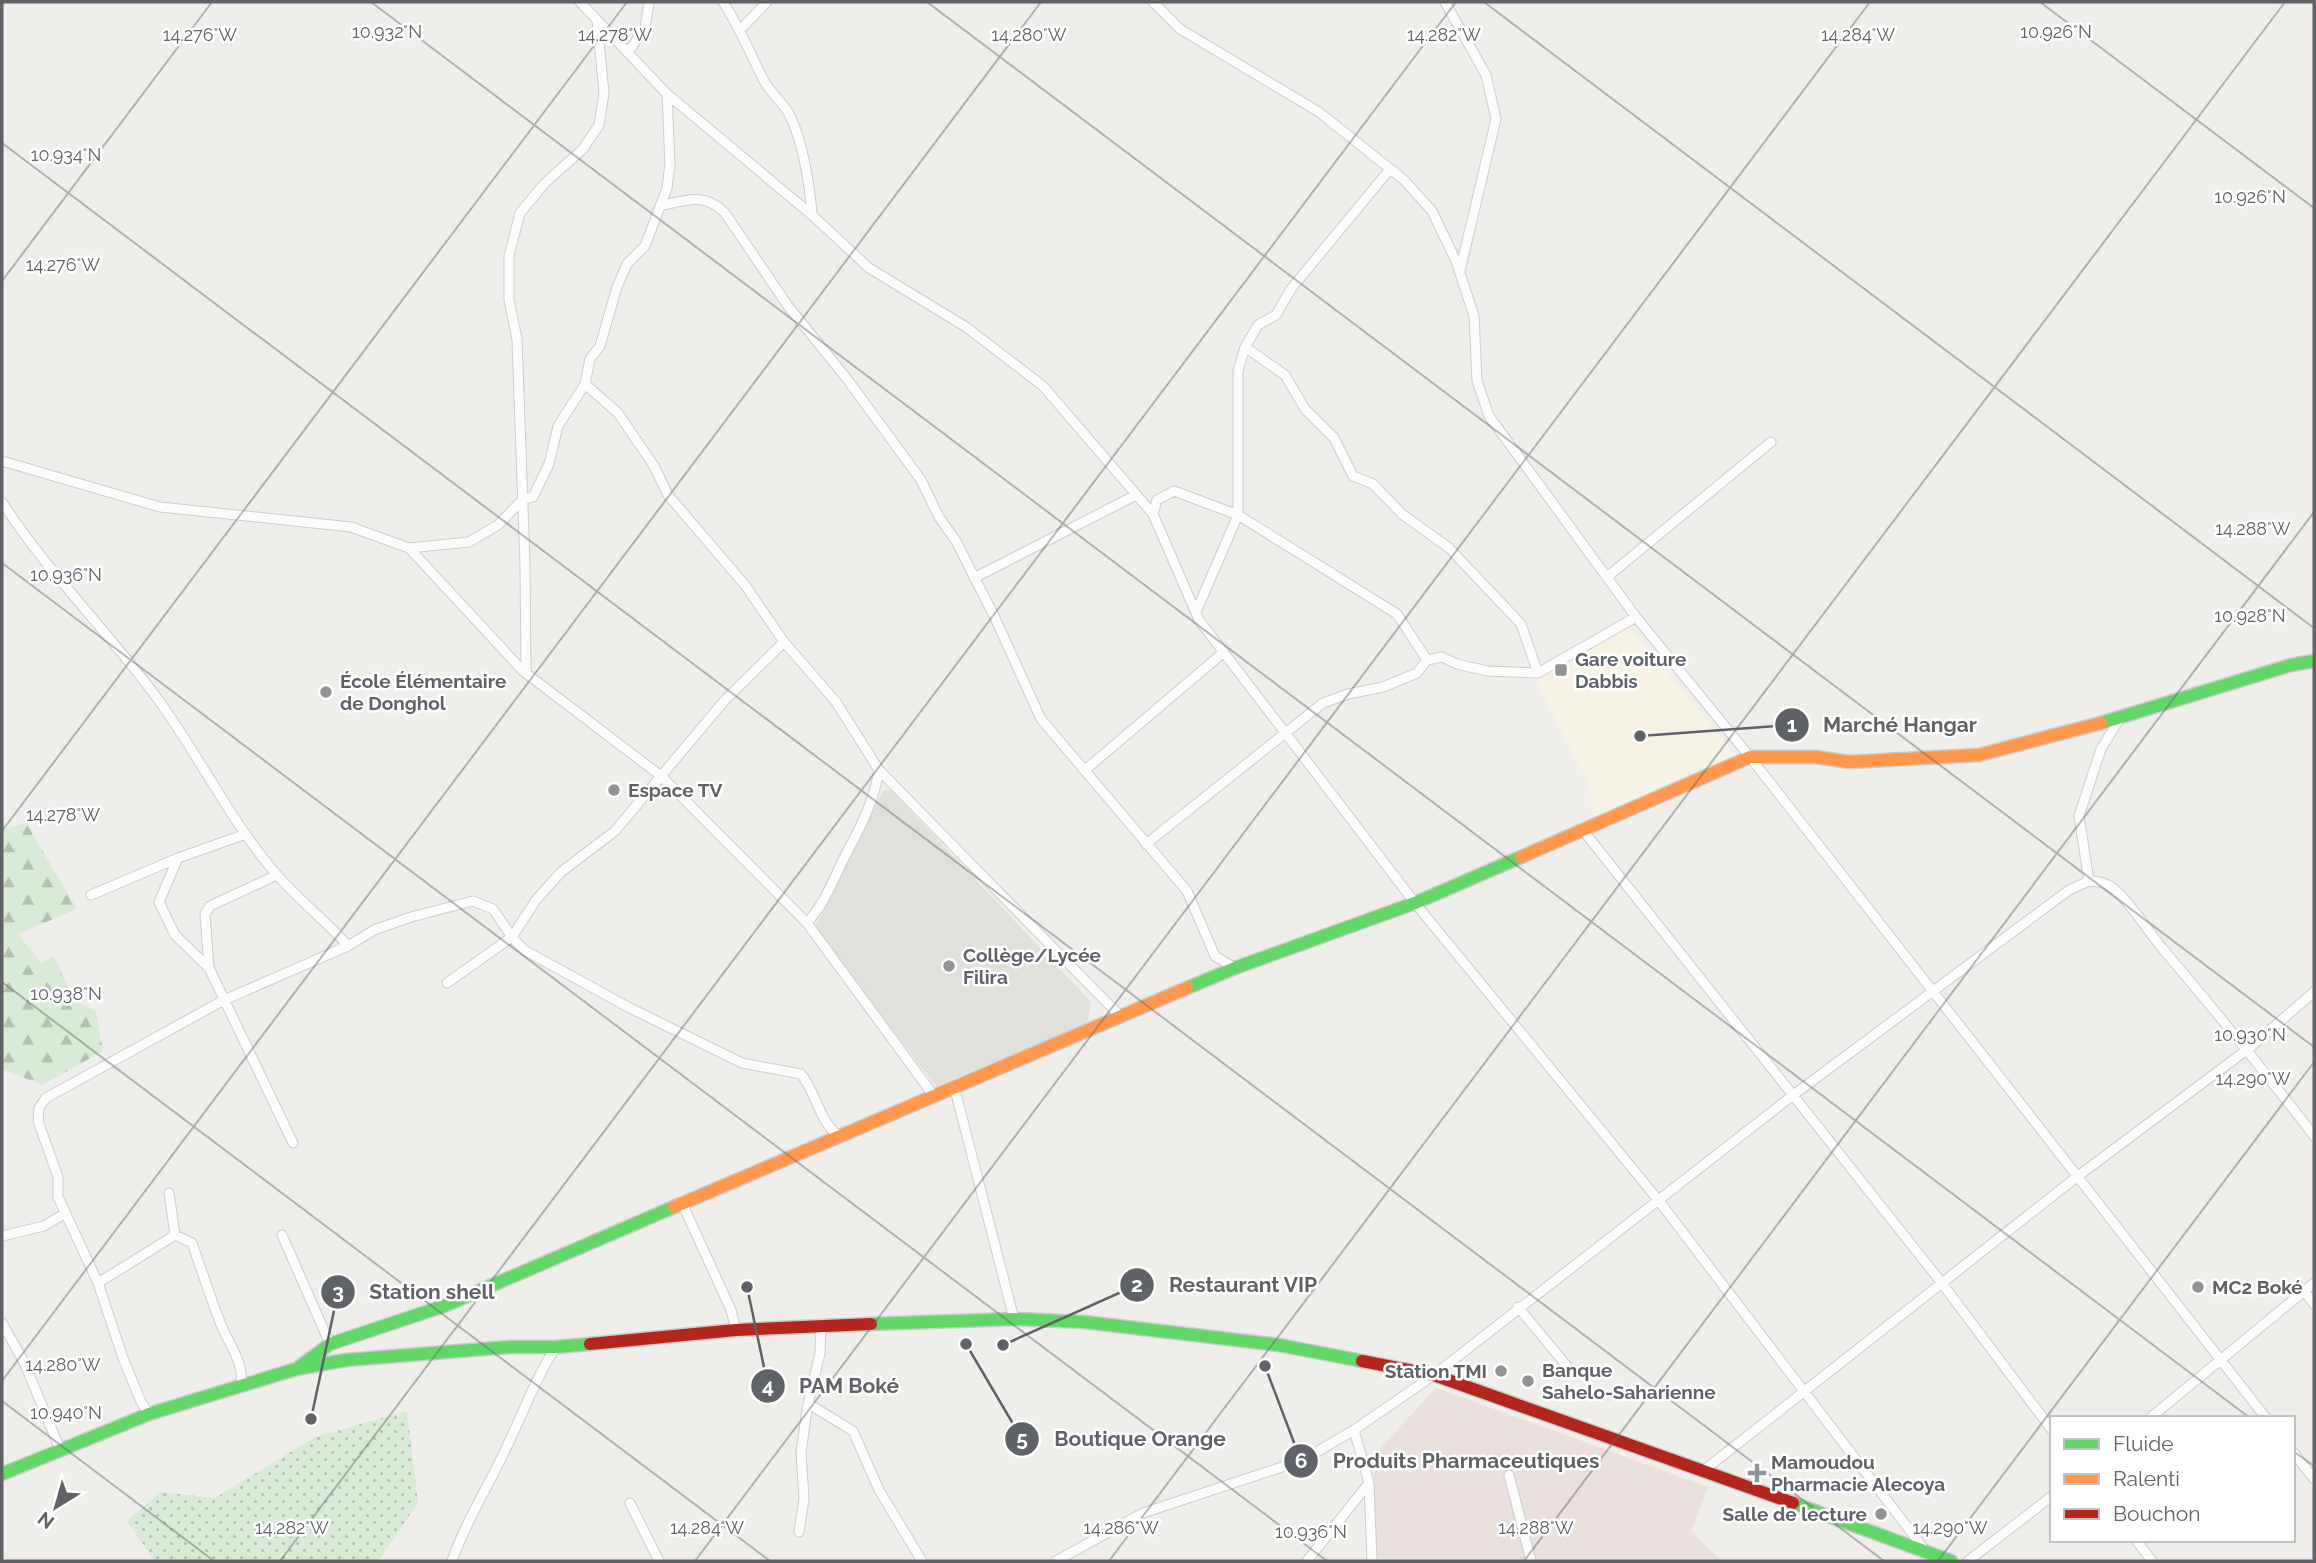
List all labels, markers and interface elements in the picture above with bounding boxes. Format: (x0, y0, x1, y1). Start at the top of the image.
text: 10.932°N (352, 21, 422, 42)
text: 10.926°N (2020, 21, 2092, 42)
text: 14.276°W (163, 24, 237, 45)
text: 14.278°W (578, 24, 652, 45)
text: 14.280°W (991, 24, 1067, 45)
text: 14.282°W (1407, 24, 1481, 45)
text: 14.284°W (1821, 24, 1895, 45)
text: 10.934°N (31, 144, 101, 165)
text: 10.926°N (2214, 186, 2286, 207)
text: 14.276°W (26, 254, 100, 275)
text: 14.288°W (2215, 518, 2291, 539)
text: 10.936°N (30, 564, 102, 585)
text: 10.928°N (2214, 605, 2286, 626)
place label: Gare voiture Dabbis (1575, 648, 1686, 692)
marker: Gare voiture Dabbis (1553, 662, 1569, 678)
place label: École Élémentaire de Donghol (340, 670, 506, 714)
marker: École Élémentaire de Donghol (318, 684, 334, 700)
callout: Marché Hangar (1775, 704, 1991, 746)
text: 1 (1787, 712, 1797, 737)
text: Marché Hangar (1823, 712, 1977, 737)
place label: Espace TV (628, 779, 722, 801)
marker: Espace TV (606, 782, 622, 798)
text: 14.278°W (26, 804, 100, 825)
place label: Collège/Lycée Filira (963, 944, 1101, 988)
marker: Collège/Lycée Filira (941, 958, 957, 974)
text: 10.938°N (30, 983, 102, 1004)
text: 10.930°N (2214, 1024, 2286, 1045)
text: 14.290°W (2215, 1068, 2291, 1089)
callout: Restaurant VIP (1120, 1264, 1332, 1306)
callout: Station shell (321, 1271, 509, 1313)
text: 2 (1131, 1272, 1143, 1297)
text: Restaurant VIP (1169, 1272, 1317, 1297)
place label: MC2 Boké (2212, 1276, 2303, 1298)
text: 3 (332, 1279, 344, 1304)
text: Station shell (369, 1279, 495, 1304)
marker: MC2 Boké (2190, 1279, 2206, 1295)
text: 14.280°W (25, 1354, 101, 1375)
place label: Banque Sahelo-Saharienne (1542, 1359, 1716, 1403)
place label: Station TMI (1385, 1360, 1487, 1382)
marker: Station TMI (1493, 1363, 1509, 1379)
callout: PAM Boké (750, 1365, 913, 1407)
text: 4 (762, 1373, 774, 1398)
text: PAM Boké (799, 1373, 899, 1398)
marker: Banque Sahelo-Saharienne (1520, 1373, 1536, 1389)
text: 10.940°N (30, 1402, 102, 1423)
legend (2050, 1416, 2295, 1542)
callout: Boutique Orange (1005, 1418, 1240, 1460)
text: 5 (1016, 1426, 1028, 1451)
text: Boutique Orange (1054, 1426, 1226, 1451)
text: Fluide (2113, 1431, 2174, 1456)
callout: Produits Pharmaceutiques (1284, 1440, 1613, 1482)
text: 6 (1295, 1448, 1307, 1473)
text: Produits Pharmaceutiques (1333, 1448, 1599, 1473)
place label: Mamoudou Pharmacie Alecoya (1771, 1451, 1945, 1495)
marker: Mamoudou Pharmacie Alecoya (1749, 1465, 1765, 1481)
text: Ralenti (2113, 1466, 2180, 1491)
north arrow (21, 1472, 91, 1542)
text: Bouchon (2113, 1501, 2200, 1526)
place label: Salle de lecture (1723, 1503, 1867, 1525)
marker: Salle de lecture (1873, 1506, 1889, 1522)
text: N (33, 1507, 58, 1534)
text: 14.282°W (255, 1517, 329, 1538)
text: 14.284°W (670, 1517, 744, 1538)
text: 14.286°W (1083, 1517, 1159, 1538)
text: 14.288°W (1498, 1517, 1574, 1538)
text: 14.290°W (1912, 1517, 1988, 1538)
text: 10.936°N (1275, 1521, 1347, 1542)

